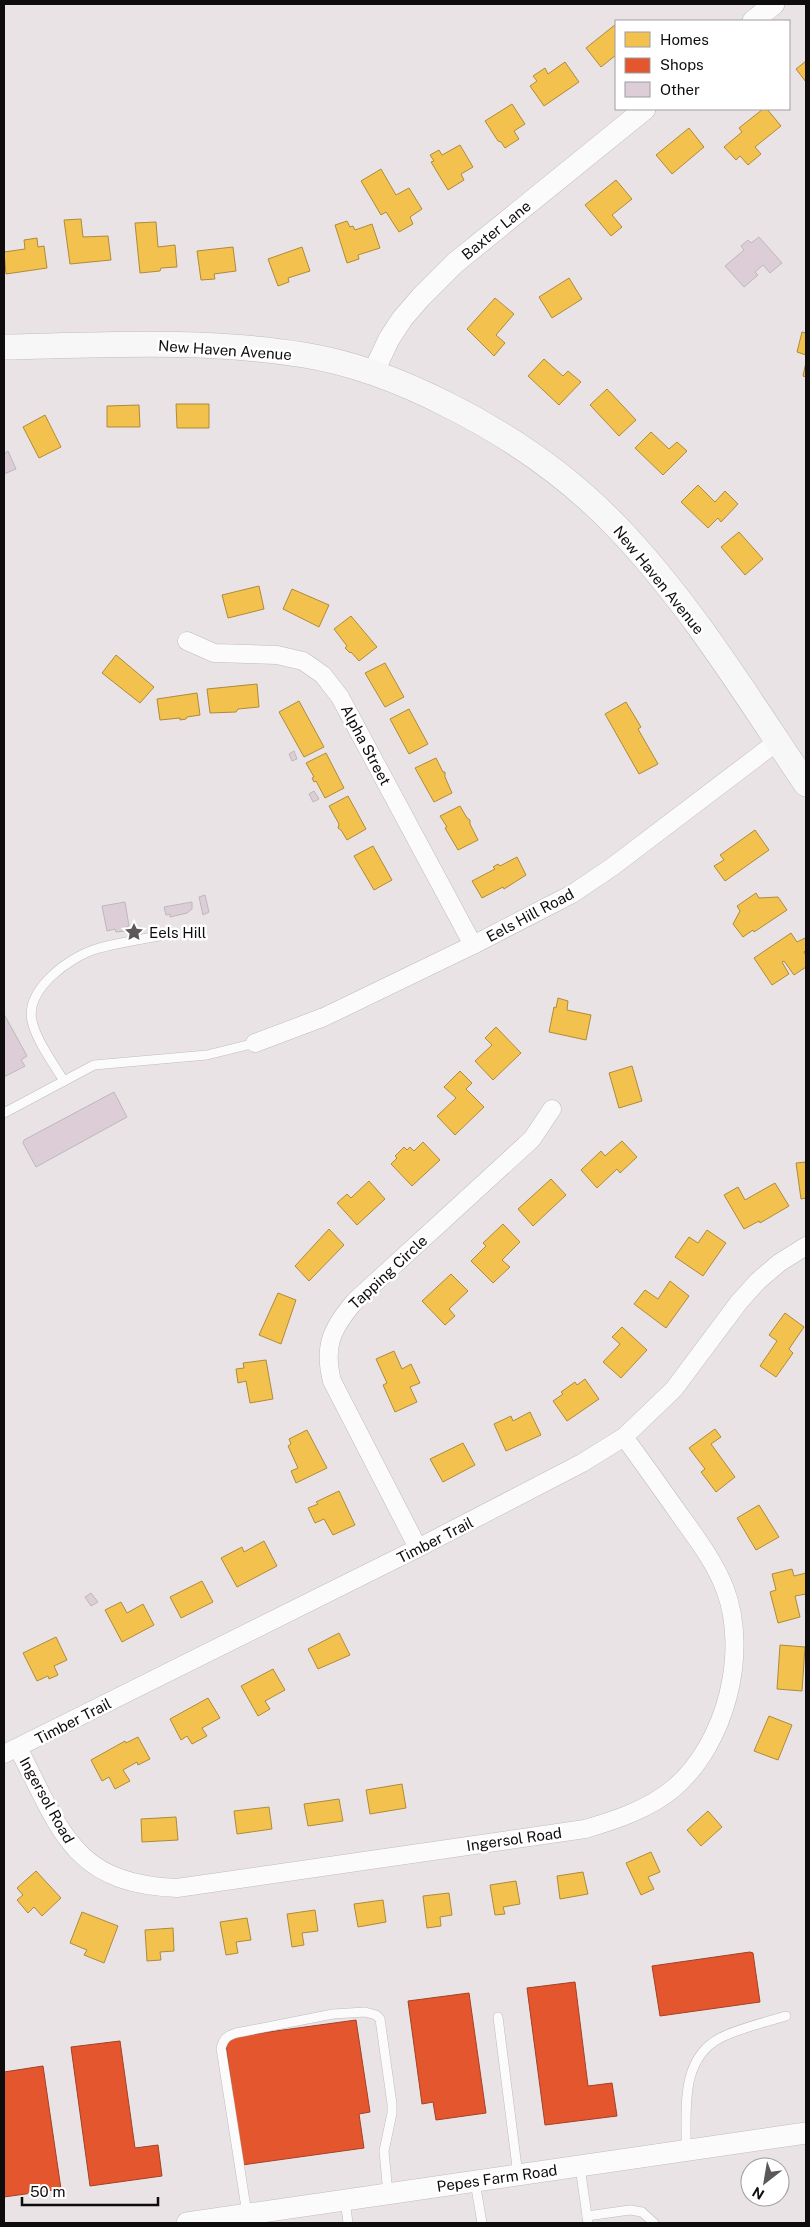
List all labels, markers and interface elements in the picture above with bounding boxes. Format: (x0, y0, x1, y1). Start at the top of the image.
legend (615, 20, 790, 110)
text: Homes (660, 31, 709, 48)
text: Shops (660, 56, 704, 73)
text: Other (660, 81, 700, 98)
street label: Baxter Lane (458, 197, 534, 263)
street label: New Haven Avenue (158, 337, 292, 363)
street label: New Haven Avenue (610, 523, 708, 637)
street label: Alpha Street (338, 702, 394, 788)
street label: Eels Hill Road (483, 885, 577, 945)
place icon: Eels Hill (123, 921, 145, 943)
place label: Eels Hill (149, 924, 206, 941)
street label: Tapping Circle (346, 1232, 430, 1312)
street label: Timber Trail (394, 1514, 476, 1566)
street label: Timber Trail (32, 1695, 114, 1747)
street label: Ingersol Road (16, 1754, 78, 1846)
street label: Ingersol Road (465, 1824, 563, 1854)
north arrow (740, 2157, 790, 2207)
street label: Pepes Farm Road (436, 2161, 558, 2195)
scale bar (22, 2174, 159, 2206)
text: 50 m (30, 2183, 65, 2200)
text: N (749, 2183, 767, 2203)

